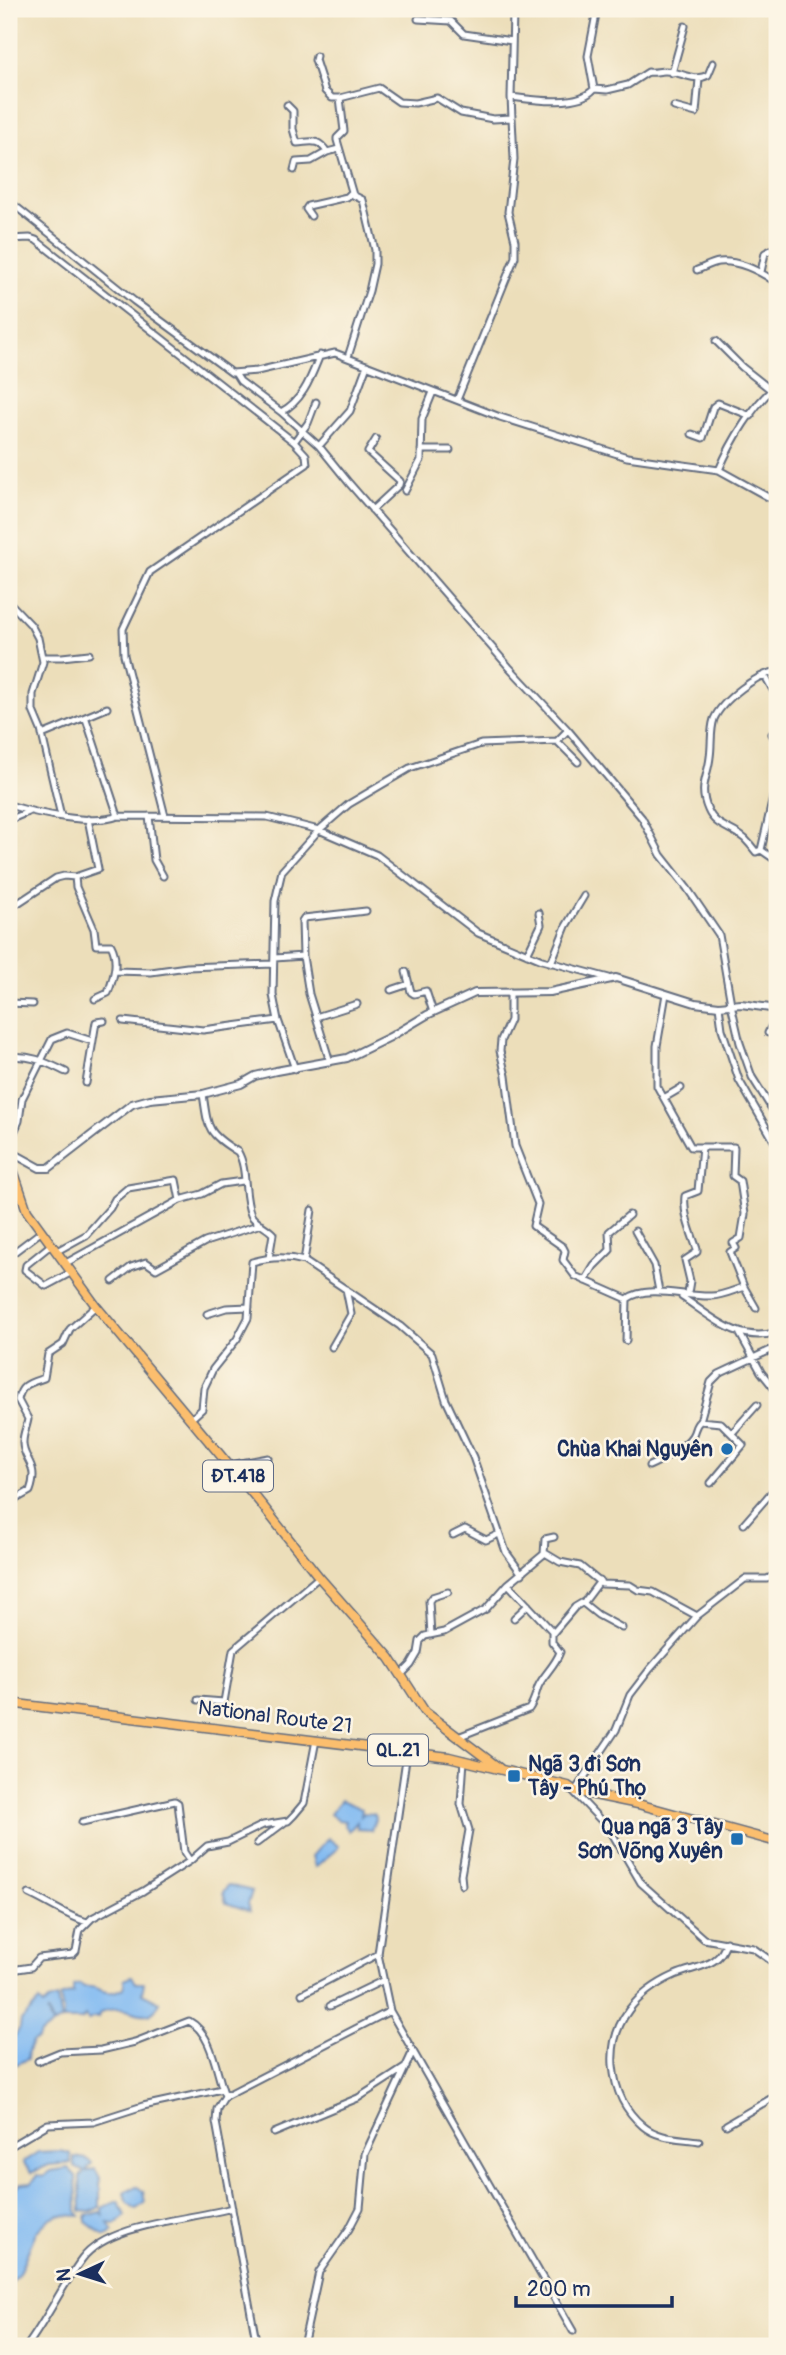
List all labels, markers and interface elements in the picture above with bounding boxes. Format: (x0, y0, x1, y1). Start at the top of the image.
place label: Chùa Khai Nguyên (557, 1436, 713, 1463)
marker: Chùa Khai Nguyên (719, 1441, 735, 1457)
road number: ĐT.418 (203, 1460, 273, 1492)
street label: National Route 21 (196, 1694, 354, 1740)
road number: QL.21 (368, 1734, 428, 1766)
place label: Ngã 3 đi Sơn Tây - Phú Thọ (527, 1751, 647, 1802)
marker: Ngã 3 đi Sơn Tây - Phú Thọ (506, 1768, 522, 1784)
place label: Qua ngã 3 Tây Sơn Võng Xuyên (577, 1814, 723, 1865)
marker: Qua ngã 3 Tây Sơn Võng Xuyên (729, 1831, 745, 1847)
north arrow (46, 2240, 116, 2310)
scale bar (516, 2264, 672, 2308)
text: N (52, 2268, 76, 2282)
text: 200 m (527, 2276, 591, 2303)

